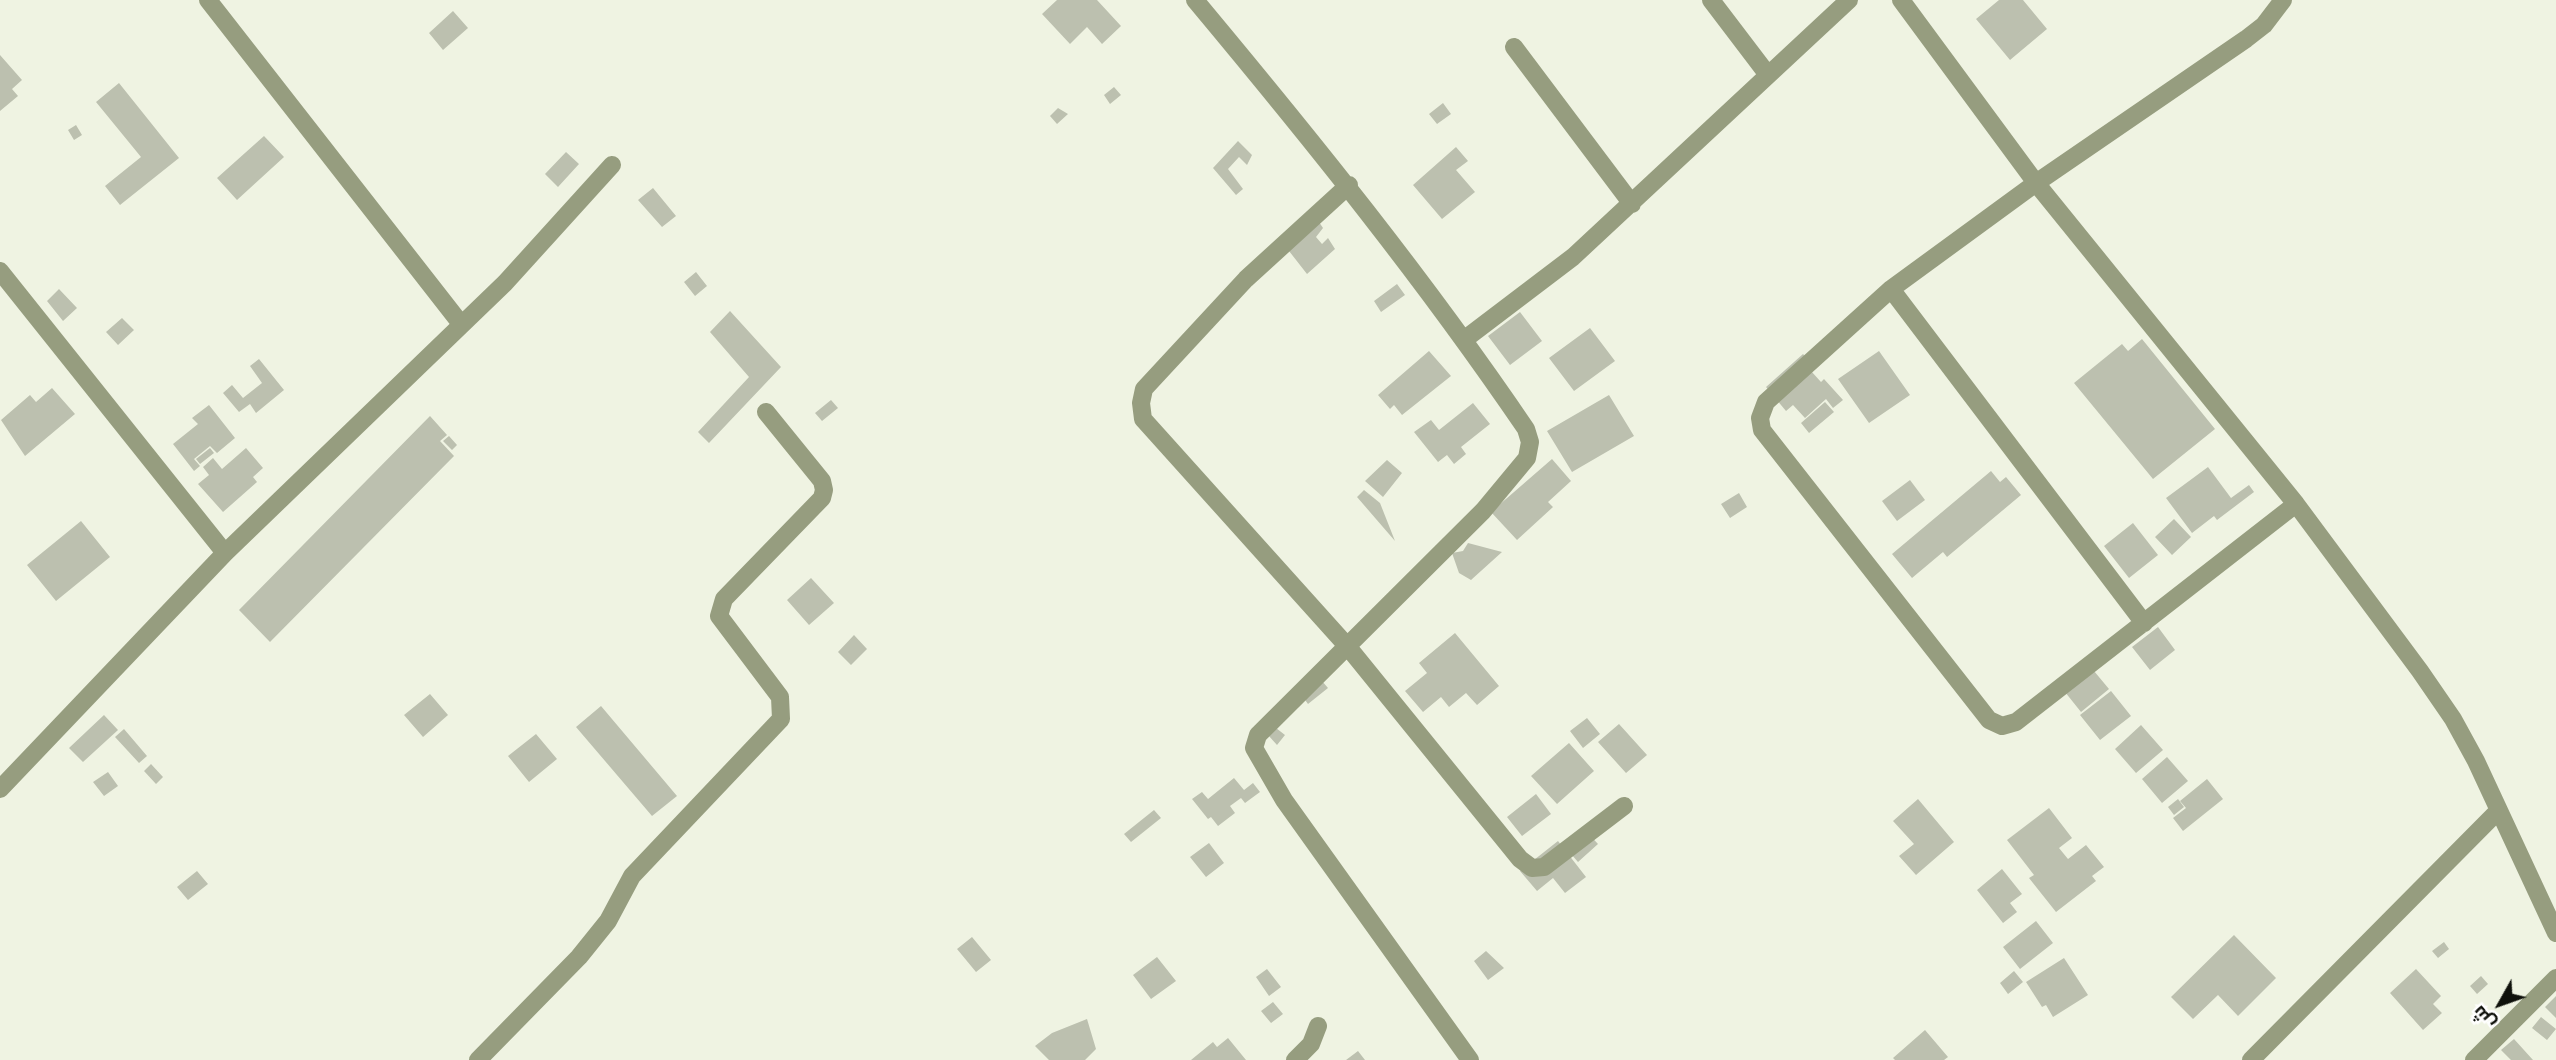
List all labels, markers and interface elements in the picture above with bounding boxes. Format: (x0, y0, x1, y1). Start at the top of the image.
north arrow (2465, 969, 2535, 1039)
text: ش (2467, 1001, 2500, 1035)

